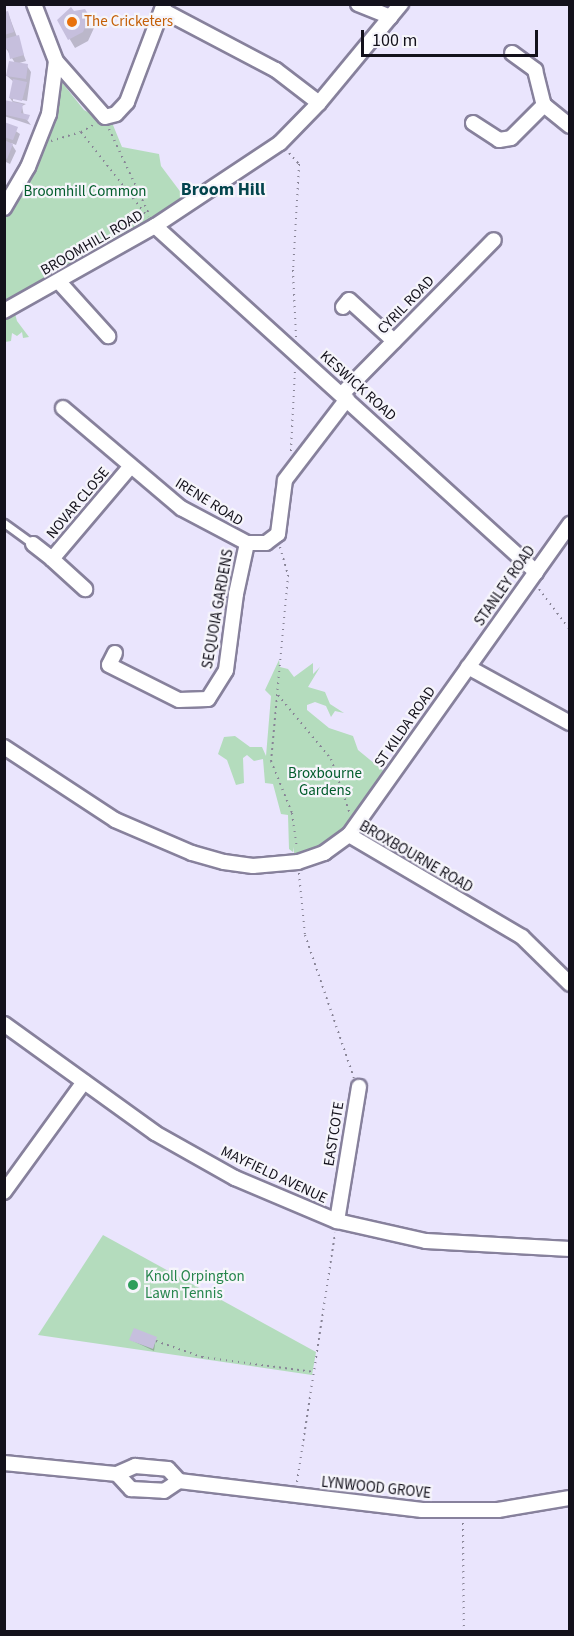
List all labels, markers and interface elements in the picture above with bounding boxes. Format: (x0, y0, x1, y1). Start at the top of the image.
place label: The Cricketers (84, 13, 173, 31)
marker: The Cricketers (65, 15, 79, 29)
scale bar (364, 18, 541, 56)
text: 100 m (372, 28, 417, 53)
district label: Broom Hill (181, 179, 265, 201)
park label: Broomhill Common (24, 183, 146, 201)
street label: BROOMHILL ROAD (38, 206, 146, 280)
street label: CYRIL ROAD (374, 272, 438, 338)
street label: KESWICK ROAD (316, 347, 400, 425)
street label: NOVAR CLOSE (43, 463, 113, 543)
street label: IRENE ROAD (172, 474, 246, 530)
street label: STANLEY ROAD (471, 542, 539, 630)
street label: SEQUOIA GARDENS (199, 548, 237, 670)
street label: ST KILDA ROAD (370, 683, 440, 771)
park label: Broxbourne Gardens (288, 764, 362, 799)
street label: BROXBOURNE ROAD (356, 817, 476, 897)
street label: EASTCOTE (320, 1100, 348, 1168)
street label: MAYFIELD AVENUE (218, 1142, 330, 1208)
place label: Knoll Orpington Lawn Tennis (145, 1267, 245, 1302)
marker: Knoll Orpington Lawn Tennis (126, 1278, 140, 1292)
street label: LYNWOOD GROVE (320, 1473, 432, 1503)

